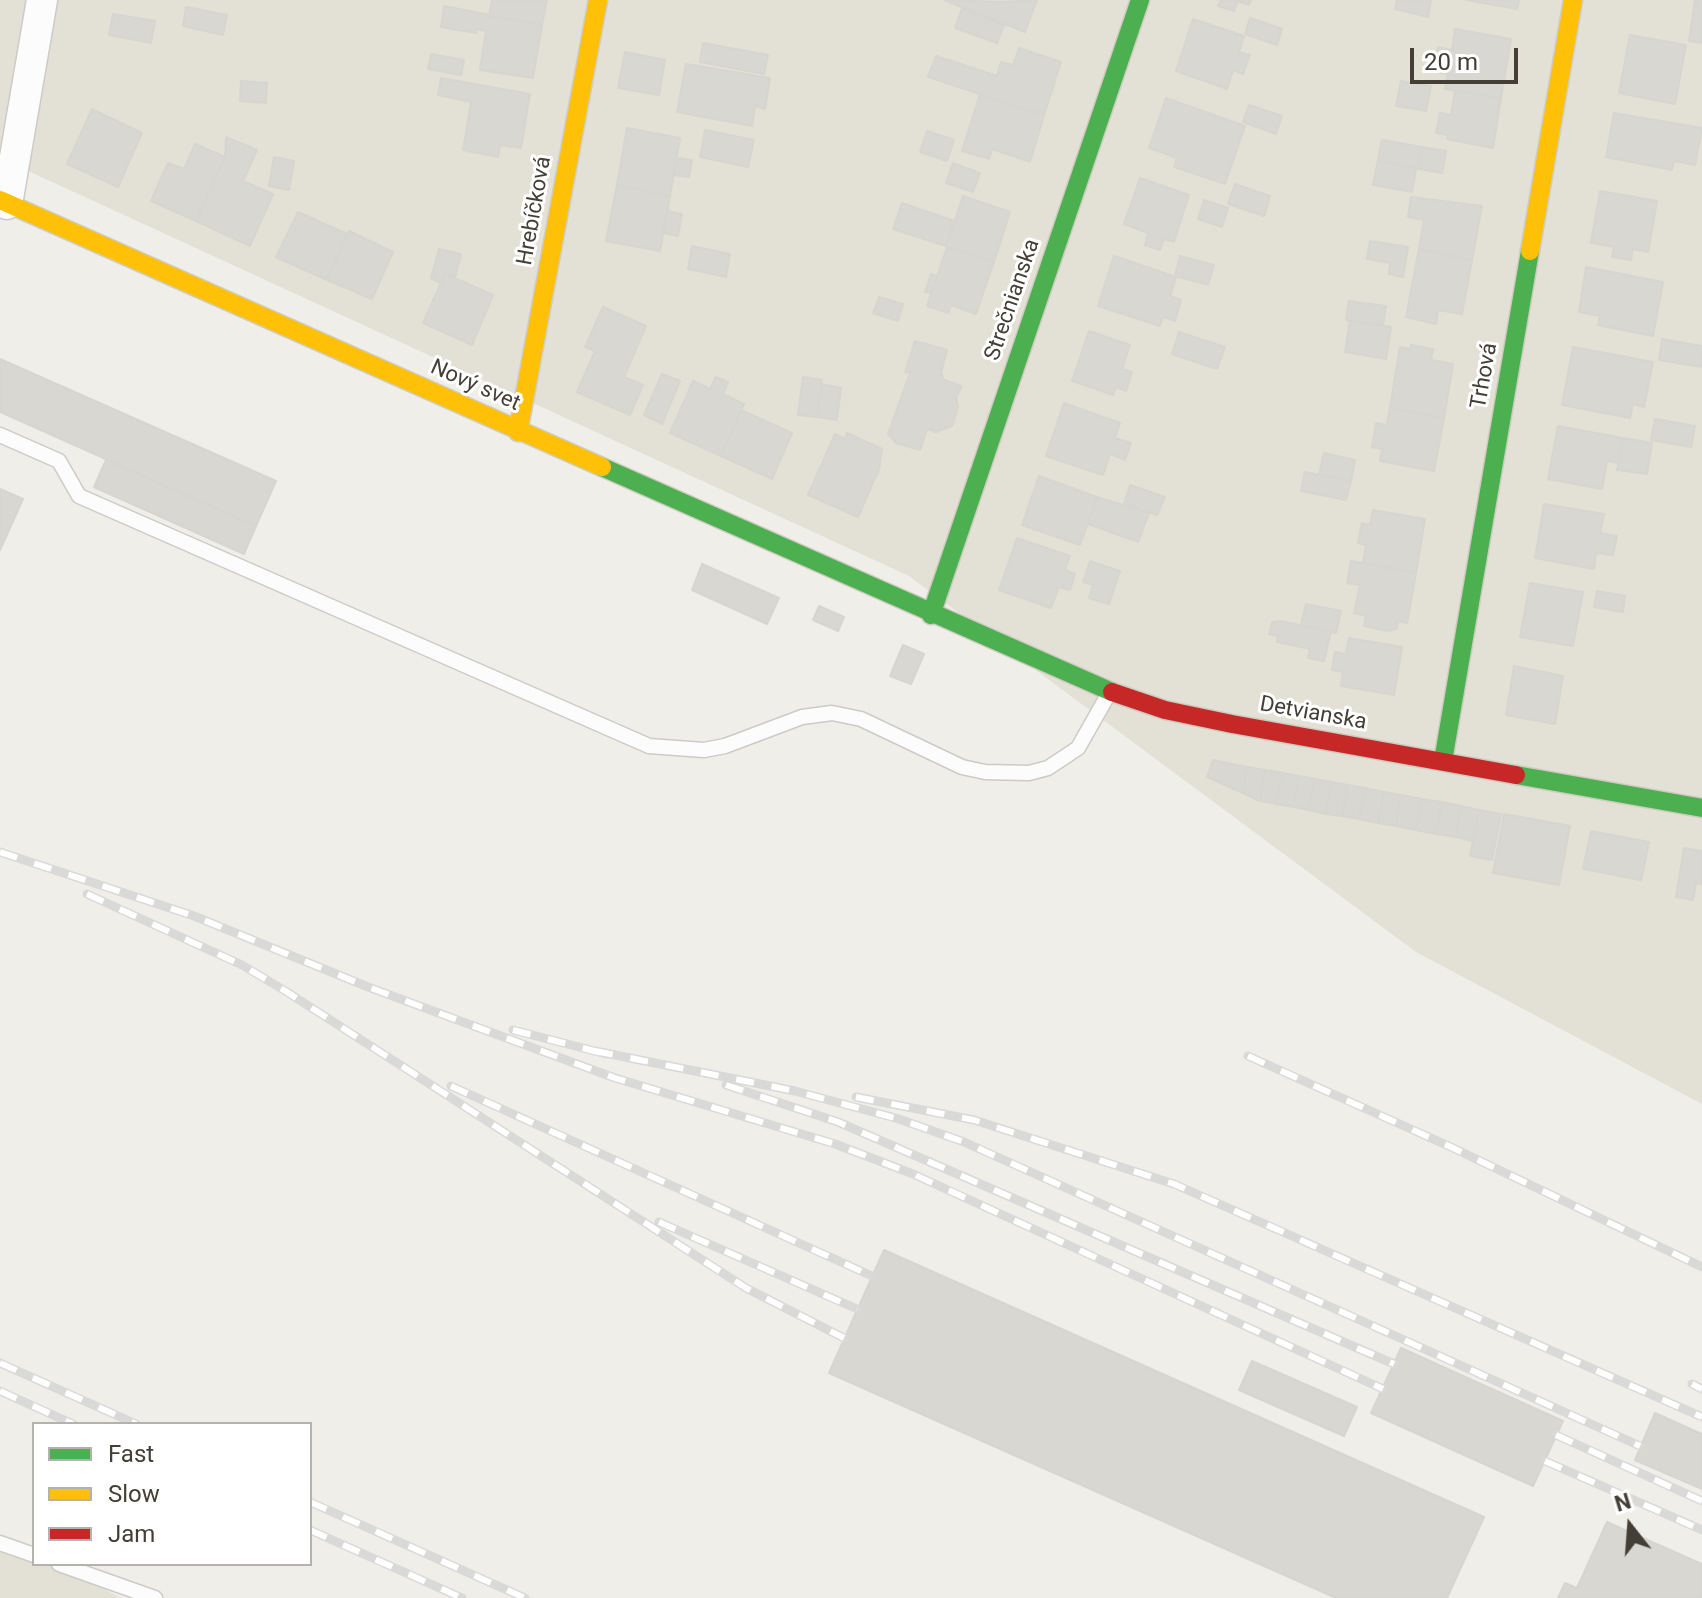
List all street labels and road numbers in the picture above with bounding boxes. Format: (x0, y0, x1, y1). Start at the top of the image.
street label: Hrebíčková (512, 155, 558, 267)
street label: Strečnianska (980, 236, 1046, 364)
street label: Trhová (1466, 341, 1504, 411)
street label: Nový svet (426, 355, 524, 417)
street label: Detvianska (1258, 692, 1368, 736)

